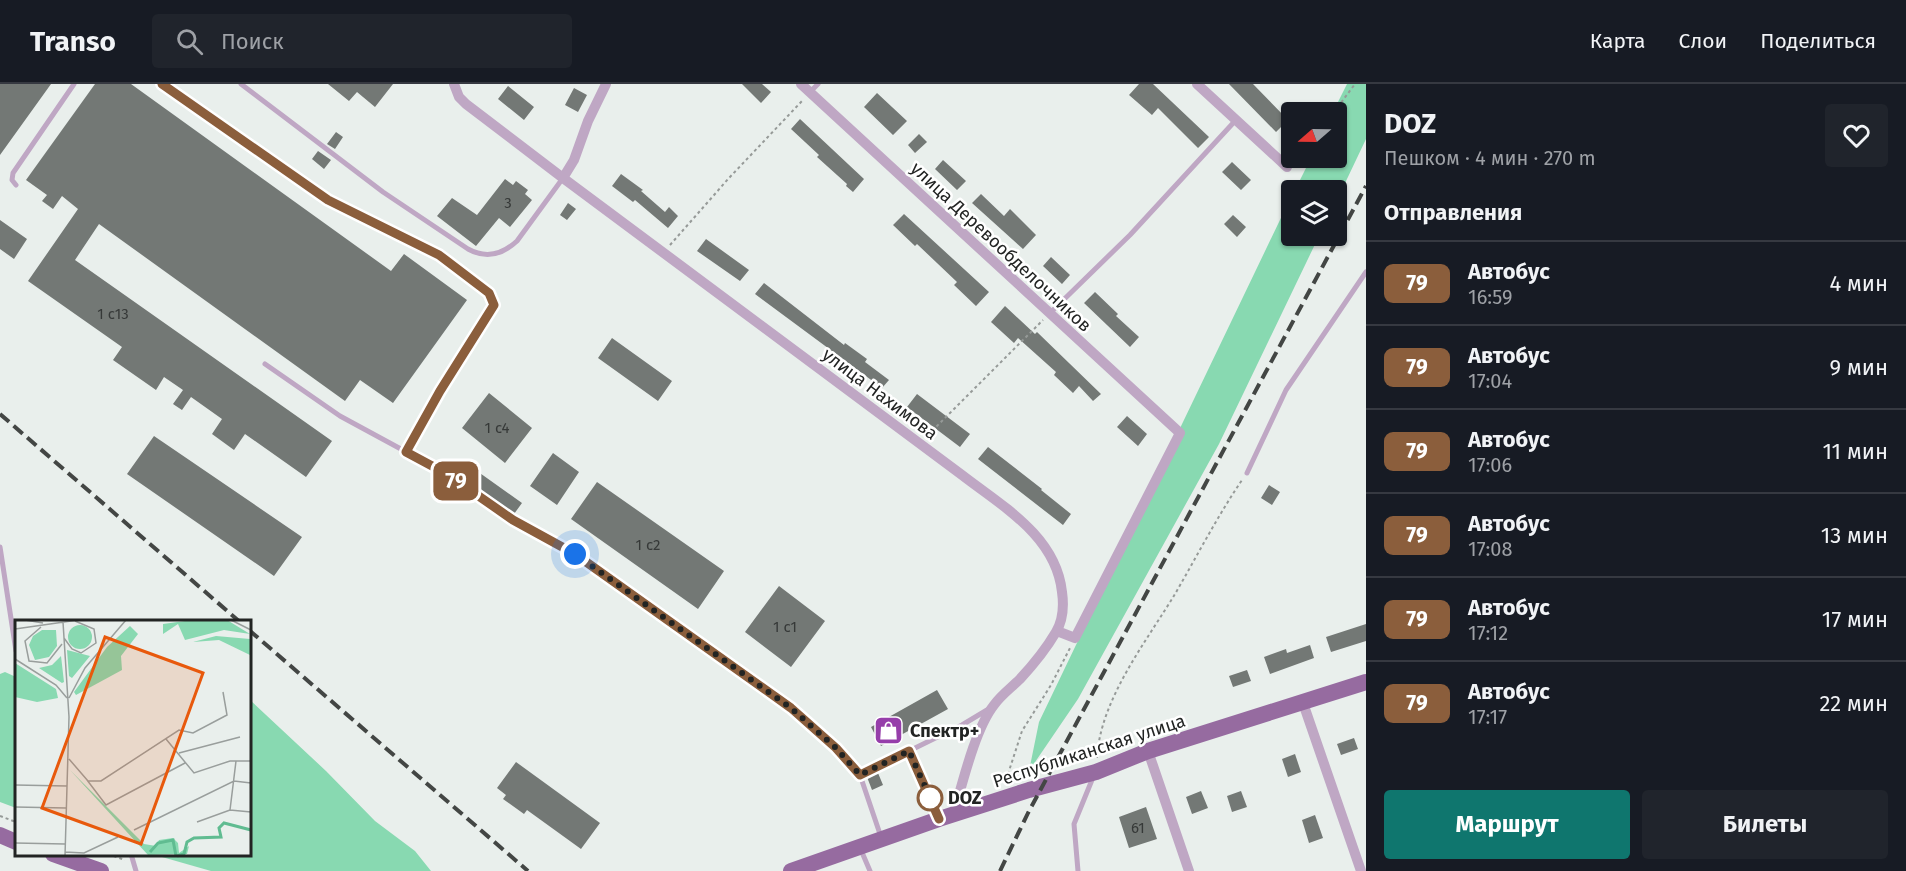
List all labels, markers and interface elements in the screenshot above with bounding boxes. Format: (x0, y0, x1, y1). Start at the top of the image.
search box (152, 14, 572, 68)
text: Transo (30, 25, 116, 58)
icon: search (173, 25, 206, 58)
text: Поиск (221, 28, 284, 55)
text: Карта (1590, 28, 1646, 54)
text: Слои (1679, 28, 1727, 54)
text: Поделиться (1760, 28, 1876, 54)
north arrow (1281, 102, 1347, 168)
map controls (1281, 102, 1347, 246)
button: heart (1825, 104, 1888, 167)
text: DOZ (1384, 107, 1436, 140)
text: Пешком · 4 мин · 270 m (1384, 146, 1596, 170)
street label: улица Деревообделочников (906, 157, 1096, 337)
button: layers (1281, 180, 1347, 246)
house number: 3 (504, 194, 512, 212)
text: Отправления (1384, 199, 1522, 226)
text: Автобус (1468, 258, 1550, 285)
text: 79 (1406, 270, 1428, 296)
text: 4 мин (1829, 270, 1888, 297)
text: 16:59 (1468, 285, 1512, 309)
house number: 1 с13 (97, 305, 129, 323)
text: Автобус (1468, 342, 1550, 369)
street label: улица Нахимова (818, 343, 942, 445)
text: 79 (1406, 354, 1428, 380)
text: 9 мин (1830, 354, 1888, 381)
text: 17:04 (1468, 369, 1512, 393)
house number: 1 с4 (484, 419, 510, 437)
text: Автобус (1468, 426, 1550, 453)
text: 79 (1406, 438, 1428, 464)
text: 11 мин (1822, 438, 1888, 465)
text: 17:06 (1468, 453, 1512, 477)
line badge: 79 (429, 462, 483, 500)
text: 79 (445, 468, 467, 494)
text: Автобус (1468, 510, 1550, 537)
text: 79 (1406, 522, 1428, 548)
text: 13 мин (1821, 522, 1888, 549)
house number: 1 с2 (635, 536, 661, 554)
text: 17:08 (1468, 537, 1513, 561)
your location (560, 539, 590, 569)
text: Автобус (1468, 594, 1550, 621)
text: 79 (1406, 606, 1428, 632)
text: 17 мин (1822, 606, 1888, 633)
house number: 1 с1 (773, 618, 797, 636)
inset map (15, 620, 250, 856)
text: 17:12 (1468, 621, 1508, 645)
text: Автобус (1468, 678, 1550, 705)
text: 79 (1406, 690, 1428, 716)
text: 22 мин (1819, 690, 1888, 717)
text: 17:17 (1468, 705, 1507, 729)
street label: Республиканская улица (990, 709, 1188, 793)
shop icon: Спектр+ (873, 715, 905, 747)
place label: Спектр+ (910, 720, 979, 742)
marker: DOZ (917, 785, 943, 811)
place label: DOZ (948, 787, 982, 809)
button: Маршрут (1384, 790, 1630, 859)
button: Билеты (1642, 790, 1888, 859)
house number: 61 (1131, 819, 1145, 837)

